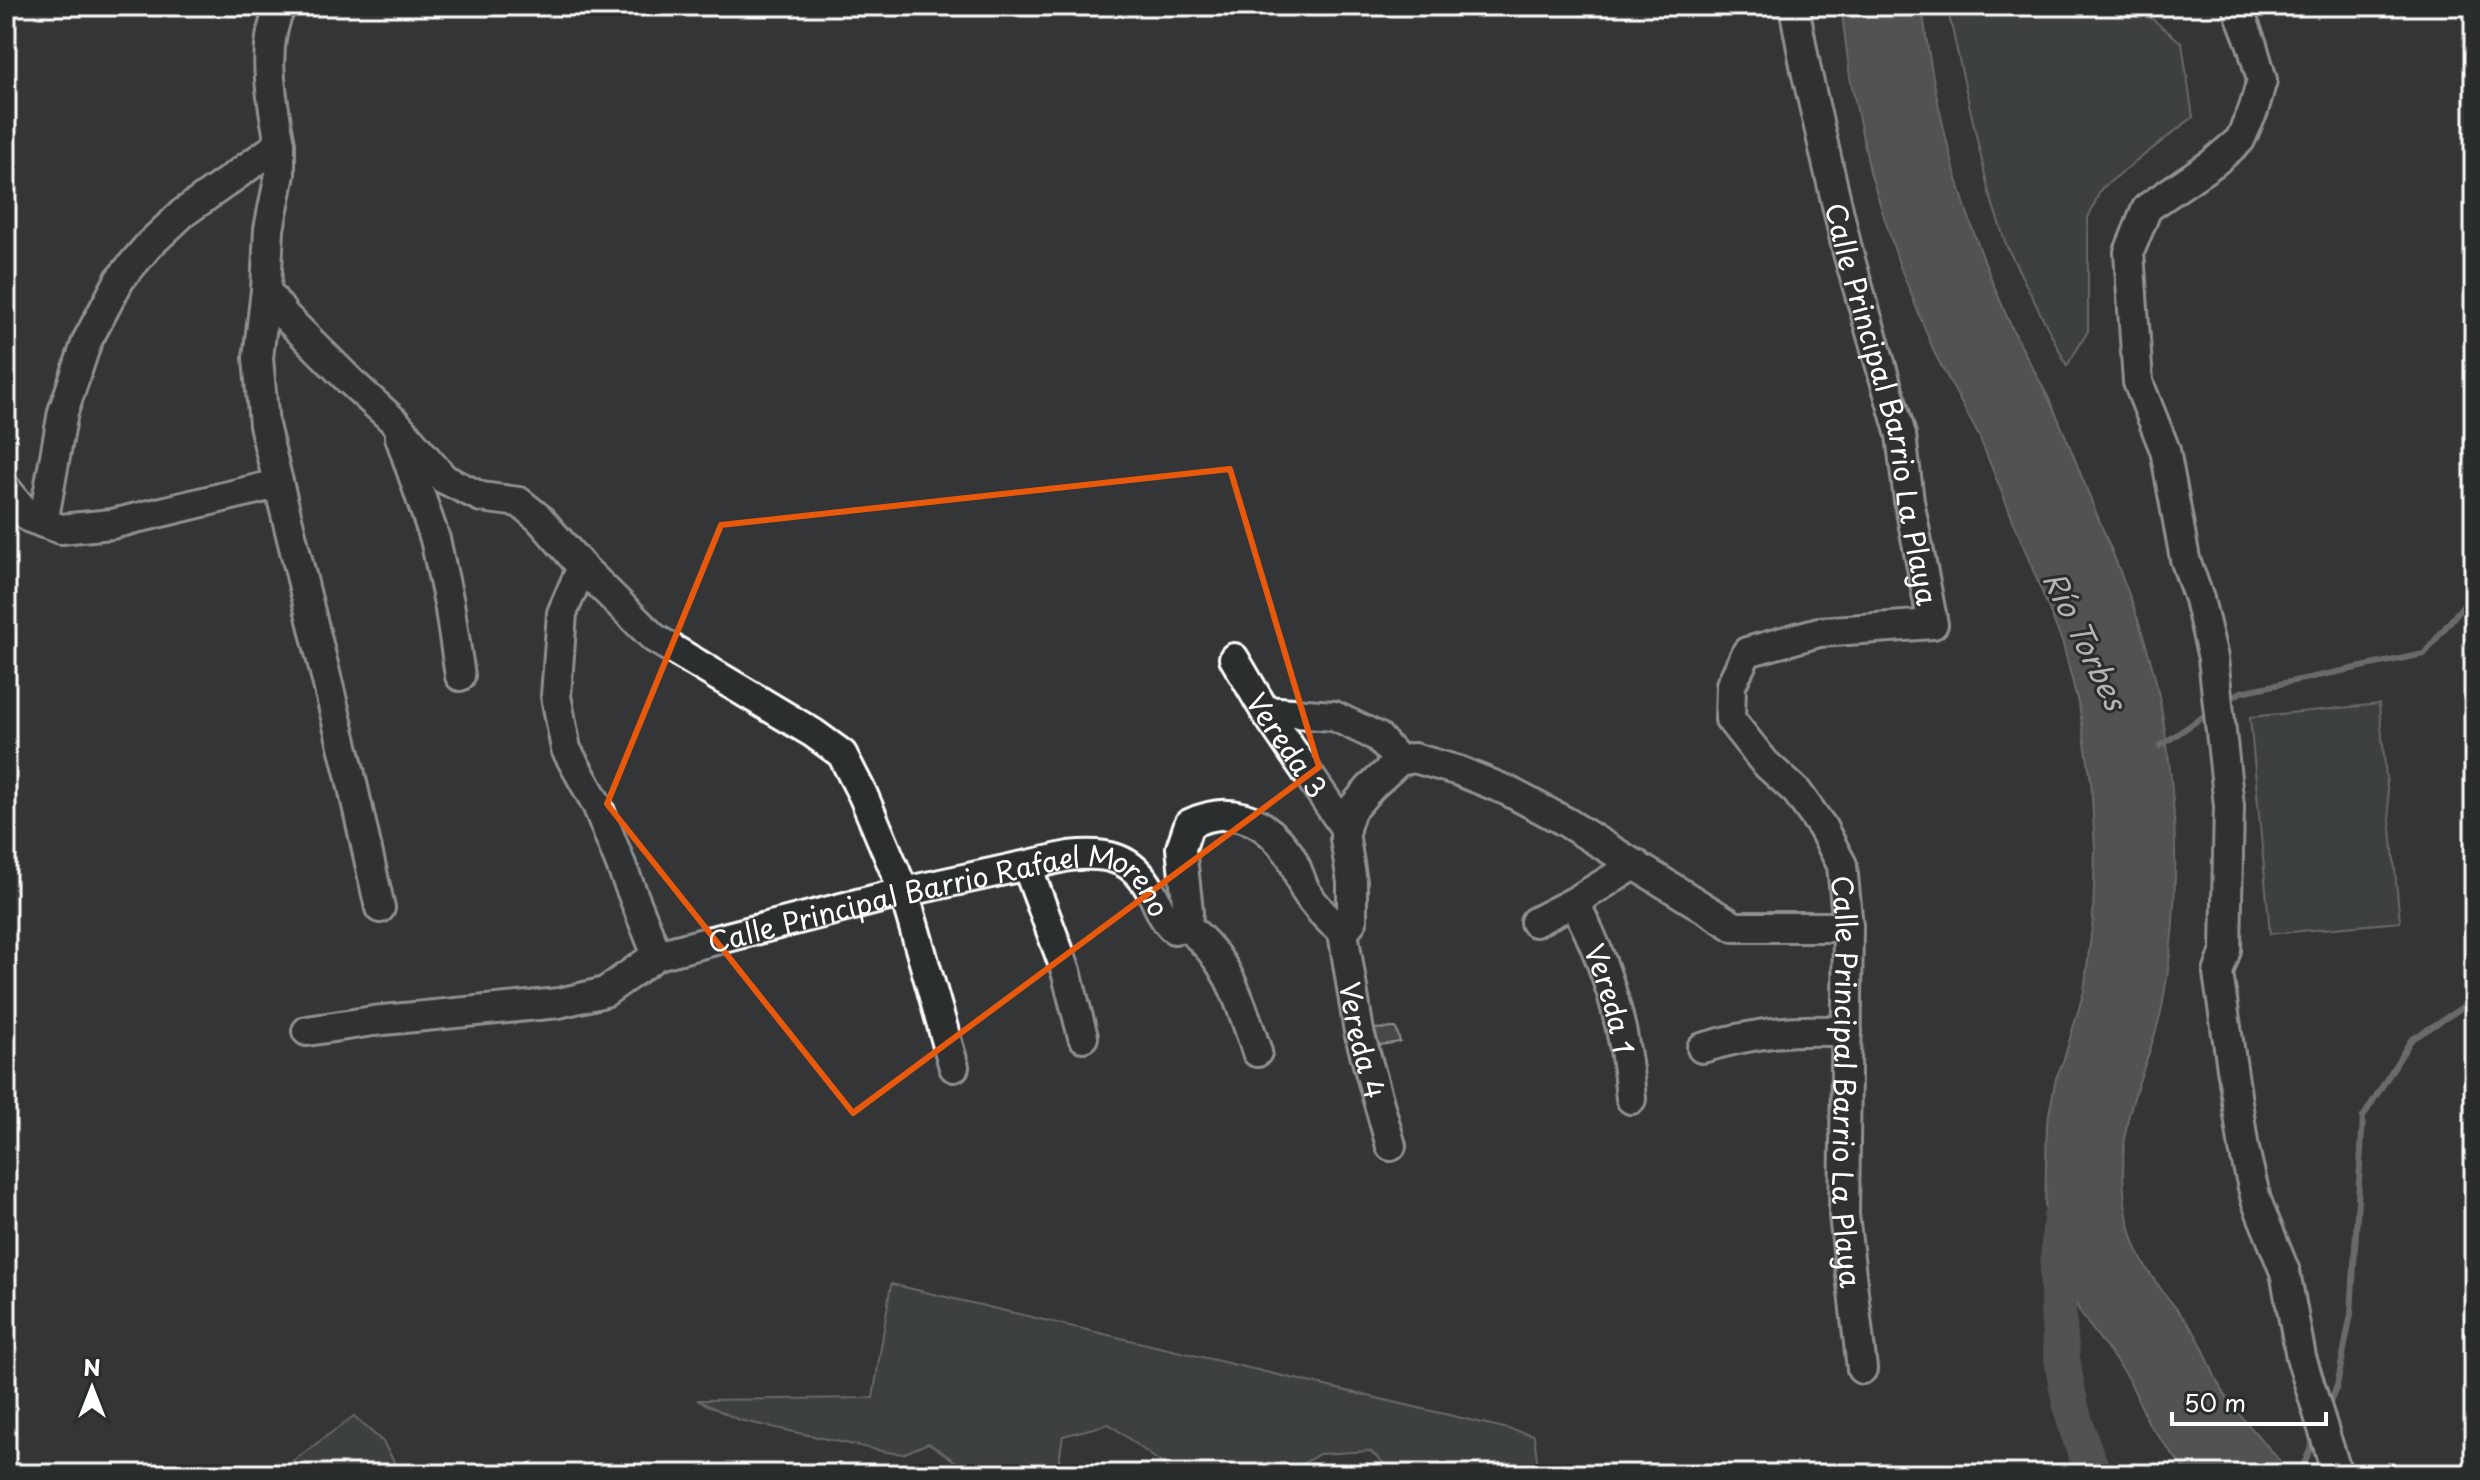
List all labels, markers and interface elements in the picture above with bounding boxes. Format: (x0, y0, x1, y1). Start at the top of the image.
street label: Calle Principal Barrio La Playa (1816, 198, 1950, 609)
water label: Río Torbes (2033, 563, 2140, 719)
street label: Vereda 3 (1237, 684, 1339, 806)
text: Calle Principal Barrio Rafael Moreno (703, 832, 1182, 963)
street label: Calle Principal Barrio La Playa (1822, 873, 1874, 1290)
street label: Calle Principal Barrio Rafael Moreno (684, 905, 1178, 965)
street label: Vereda 1 (1575, 937, 1647, 1057)
street label: Vereda 4 (1330, 978, 1398, 1104)
north arrow (52, 1348, 132, 1428)
text: N (83, 1350, 101, 1383)
scale bar (2172, 1376, 2326, 1426)
text: 50 m (2184, 1384, 2246, 1420)

